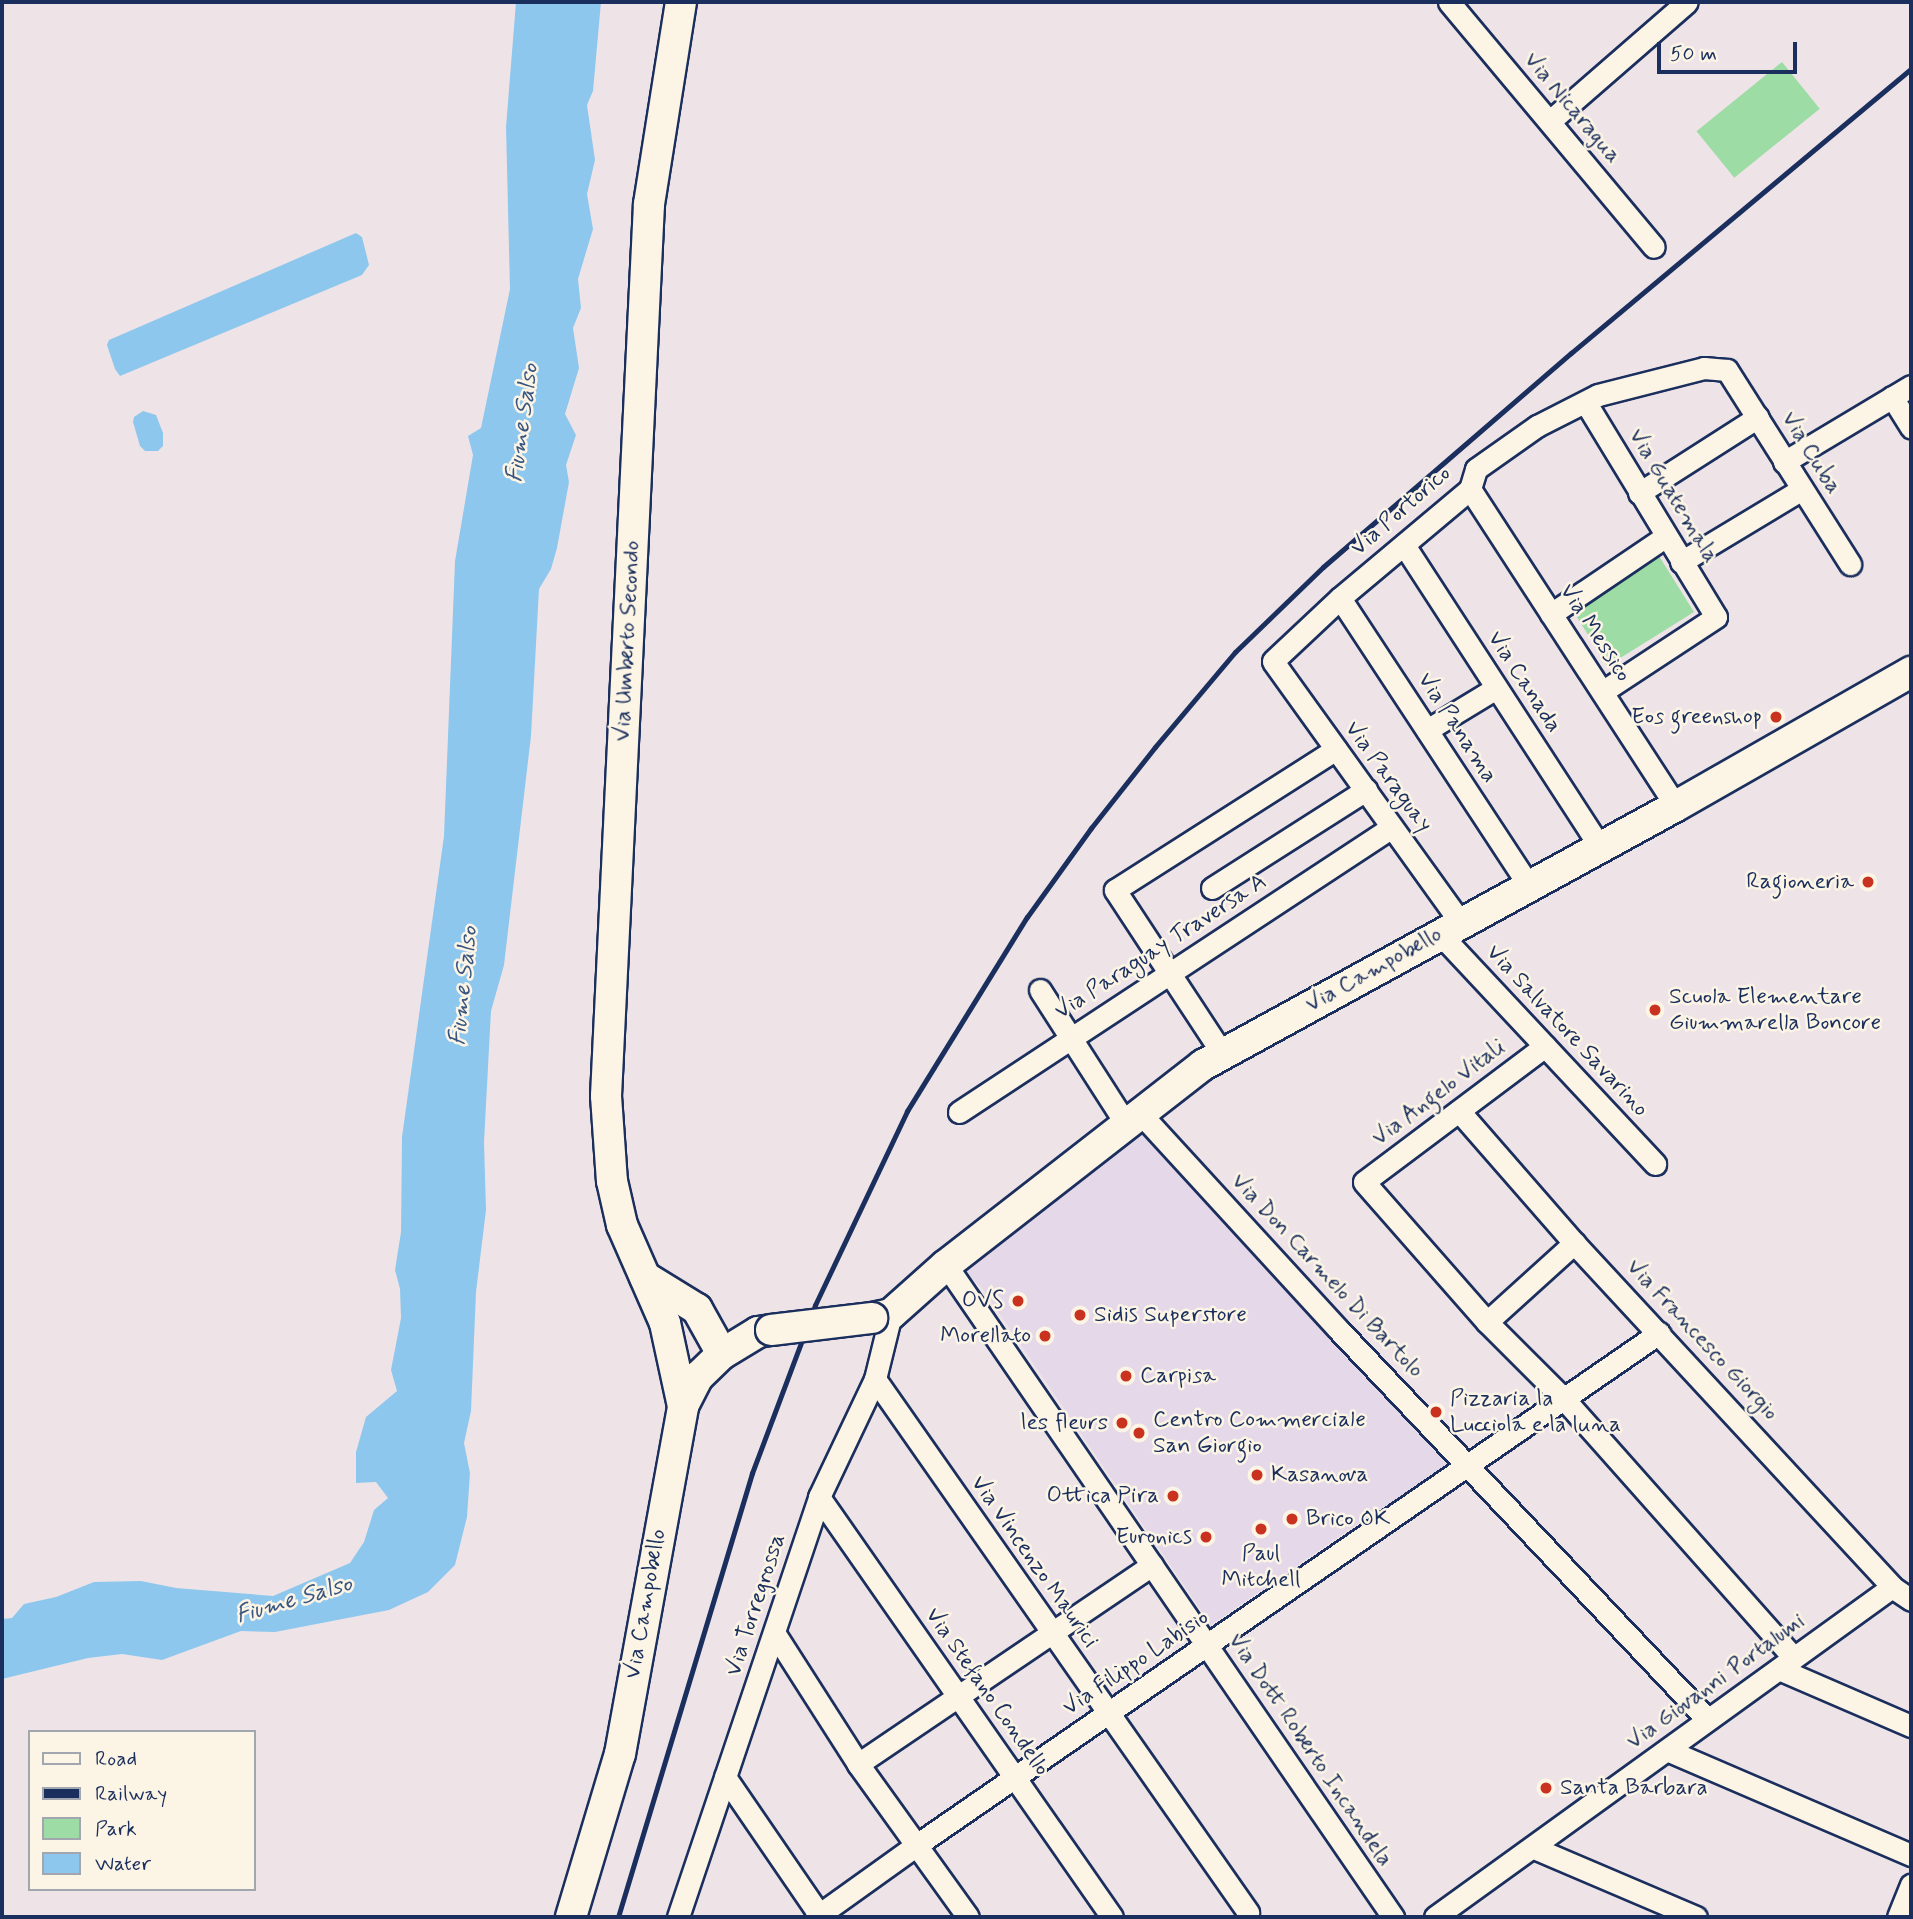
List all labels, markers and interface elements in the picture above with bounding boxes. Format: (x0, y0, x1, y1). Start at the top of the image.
scale bar (1661, 28, 1801, 72)
text: 50 m (1670, 40, 1717, 68)
street label: Via Nicaragua (1518, 47, 1626, 169)
water label: Fiume Salso (501, 363, 545, 483)
street label: Via Cuba (1776, 408, 1846, 498)
street label: Via Guatemala (1624, 426, 1722, 566)
street label: Via Portorico (1346, 461, 1456, 561)
street label: Via Umberto Secondo (609, 536, 647, 746)
street label: Via Messico (1553, 579, 1637, 687)
street label: Via Canada (1481, 626, 1567, 738)
street label: Via Panama (1411, 668, 1503, 788)
place label: Eos greenshop (1627, 703, 1762, 731)
marker: Eos greenshop (1768, 709, 1784, 725)
street label: Via Paraguay (1339, 717, 1437, 837)
place label: Ragioneria (1746, 868, 1854, 896)
street label: Via Paraguay Traversa A (1052, 869, 1270, 1025)
marker: Ragioneria (1860, 874, 1876, 890)
street label: Via Campobello (1302, 922, 1446, 1018)
water label: Fiume Salso (444, 926, 484, 1046)
street label: Via Salvatore Savarino (1482, 942, 1652, 1120)
place label: Scuola Elementare Giummarella Boncore (1669, 983, 1881, 1037)
marker: Scuola Elementare Giummarella Boncore (1647, 1002, 1663, 1018)
street label: Via Angelo Vitali (1368, 1034, 1510, 1152)
street label: Via Don Carmelo Di Bartolo (1224, 1167, 1430, 1385)
street label: Via Francesco Giorgio (1621, 1254, 1783, 1426)
place label: OVS (962, 1287, 1004, 1315)
marker: OVS (1010, 1293, 1026, 1309)
place label: Sidis Superstore (1094, 1301, 1244, 1329)
marker: Sidis Superstore (1072, 1307, 1088, 1323)
place label: Morellato (940, 1322, 1031, 1350)
marker: Morellato (1037, 1328, 1053, 1344)
place label: Carpisa (1140, 1362, 1216, 1390)
marker: Carpisa (1118, 1368, 1134, 1384)
place label: Pizzaria la Lucciola e la luna (1450, 1385, 1613, 1439)
marker: Pizzaria la Lucciola e la luna (1428, 1404, 1444, 1420)
place label: Centro Commerciale San Giorgio (1153, 1406, 1366, 1460)
place label: les fleurs (1021, 1409, 1108, 1437)
marker: les fleurs (1114, 1415, 1130, 1431)
marker: Centro Commerciale San Giorgio (1131, 1425, 1147, 1441)
place label: Kasanova (1271, 1461, 1368, 1489)
marker: Kasanova (1249, 1467, 1265, 1483)
street label: Via Vincenzo Maurici (966, 1473, 1102, 1651)
place label: Ottica Pira (1050, 1482, 1159, 1510)
marker: Ottica Pira (1165, 1488, 1181, 1504)
place label: Brico OK (1306, 1505, 1392, 1533)
marker: Brico OK (1284, 1511, 1300, 1527)
marker: Paul Mitchell (1253, 1521, 1269, 1537)
place label: Euronics (1116, 1523, 1192, 1551)
street label: Via Campobello (619, 1528, 673, 1680)
marker: Euronics (1198, 1529, 1214, 1545)
street label: Via Torregrossa (720, 1530, 792, 1680)
place label: Paul Mitchell (1221, 1540, 1301, 1594)
water label: Fiume Salso (233, 1570, 355, 1630)
street label: Via Stefano Condello (919, 1603, 1055, 1781)
street label: Via Filippo Labisio (1057, 1603, 1215, 1723)
street label: Via Giovanni Portalumi (1618, 1606, 1814, 1758)
street label: Via Dott Roberto Incandela (1222, 1629, 1398, 1871)
legend (28, 1730, 256, 1891)
text: Road (95, 1745, 137, 1773)
place label: Santa Barbara (1560, 1774, 1707, 1802)
text: Railway (95, 1780, 167, 1808)
marker: Santa Barbara (1538, 1780, 1554, 1796)
text: Park (95, 1815, 137, 1843)
text: Water (95, 1850, 151, 1878)

